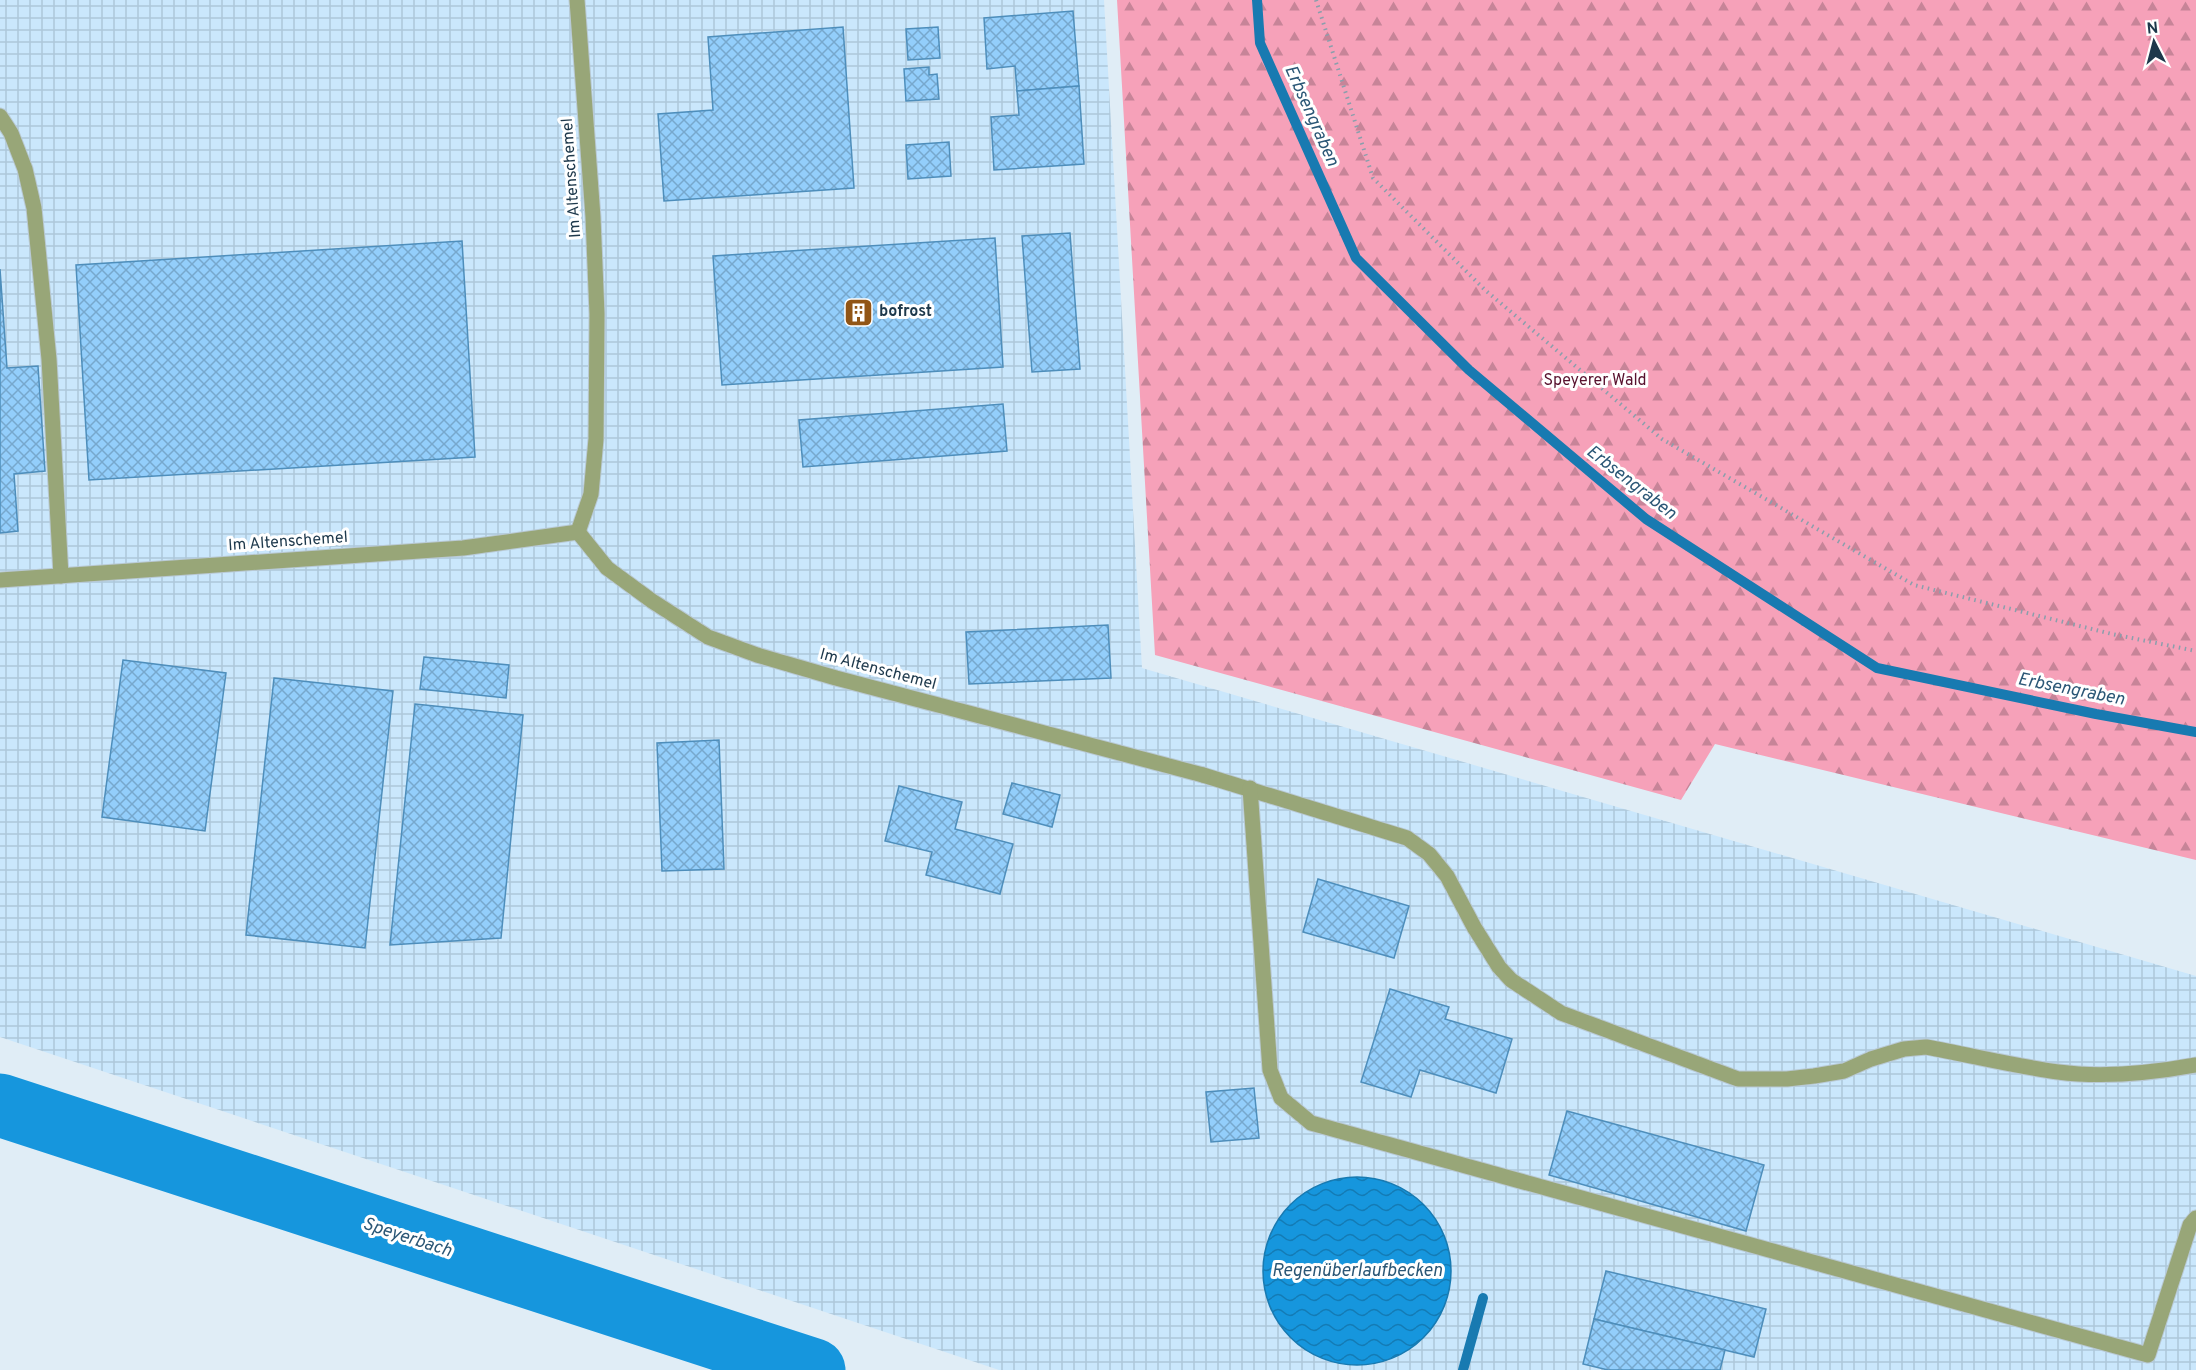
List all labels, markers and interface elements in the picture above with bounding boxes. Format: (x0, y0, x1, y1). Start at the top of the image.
north arrow (2124, 12, 2184, 72)
text: N (2146, 19, 2159, 40)
water label: Erbsengraben (1278, 62, 1344, 170)
street label: Im Altenschemel (558, 118, 586, 238)
building icon: bofrost (842, 296, 874, 328)
place label: bofrost (879, 302, 932, 322)
park label: Speyerer Wald (1543, 371, 1647, 391)
water label: Erbsengraben (1581, 441, 1681, 526)
street label: Im Altenschemel (228, 528, 348, 556)
street label: Im Altenschemel (818, 645, 938, 695)
water label: Erbsengraben (2016, 668, 2127, 712)
water label: Speyerbach (360, 1213, 455, 1263)
water label: Regenüberlaufbecken (1272, 1260, 1442, 1283)

